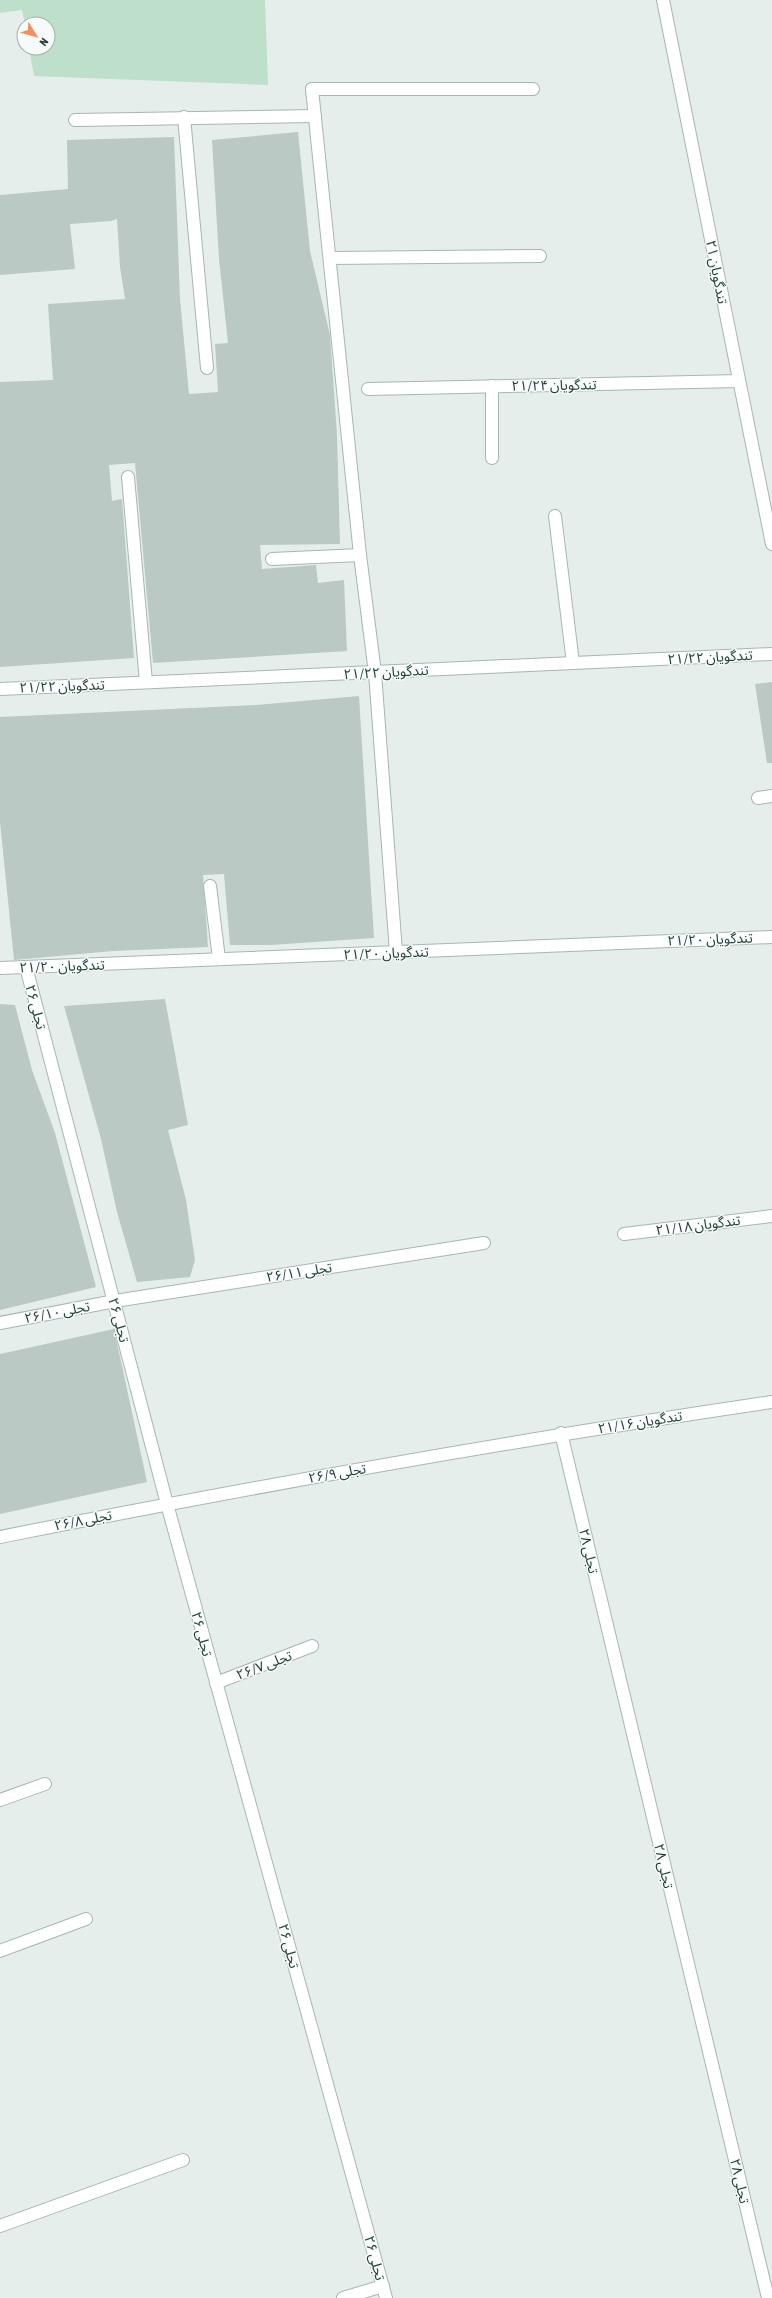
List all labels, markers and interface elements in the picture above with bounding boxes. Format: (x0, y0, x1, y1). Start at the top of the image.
north arrow (16, 16, 56, 56)
text: N (37, 36, 51, 48)
street label: ۲۱ تندگویان (702, 239, 731, 305)
street label: ۲۱/۲۴ تندگویان (511, 376, 597, 395)
street label: ۲۱/۲۲ تندگویان (667, 647, 753, 668)
street label: ۲۱/۲۲ تندگویان (343, 662, 429, 683)
street label: ۲۱/۲۲ تندگویان (19, 677, 105, 696)
street label: ۲۱/۲۰ تندگویان (667, 930, 753, 949)
street label: ۲۱/۲۰ تندگویان (343, 944, 429, 963)
street label: ۲۱/۲۰ تندگویان (19, 957, 105, 976)
street label: ۲۶ تجلی (21, 983, 50, 1031)
street label: ۲۱/۱۸ تندگویان (655, 1212, 741, 1239)
street label: ۲۶/۱۱ تجلی (265, 1259, 333, 1286)
street label: ۲۶ تجلی (104, 1296, 133, 1344)
street label: ۲۶/۱۰ تجلی (23, 1298, 91, 1327)
street label: ۲۱/۱۶ تندگویان (597, 1407, 684, 1438)
street label: ۲۶/۹ تجلی (307, 1460, 367, 1487)
street label: ۲۶/۸ تجلی (53, 1507, 113, 1534)
street label: ۲۸ تجلی (575, 1527, 602, 1575)
street label: ۲۶ تجلی (187, 1610, 216, 1658)
street label: ۲۶/۷ تجلی (234, 1647, 294, 1684)
street label: ۲۸ تجلی (650, 1842, 677, 1890)
street label: ۲۶ تجلی (274, 1922, 303, 1970)
street label: ۲۸ تجلی (726, 2157, 753, 2205)
street label: ۲۶ تجلی (360, 2234, 389, 2282)

